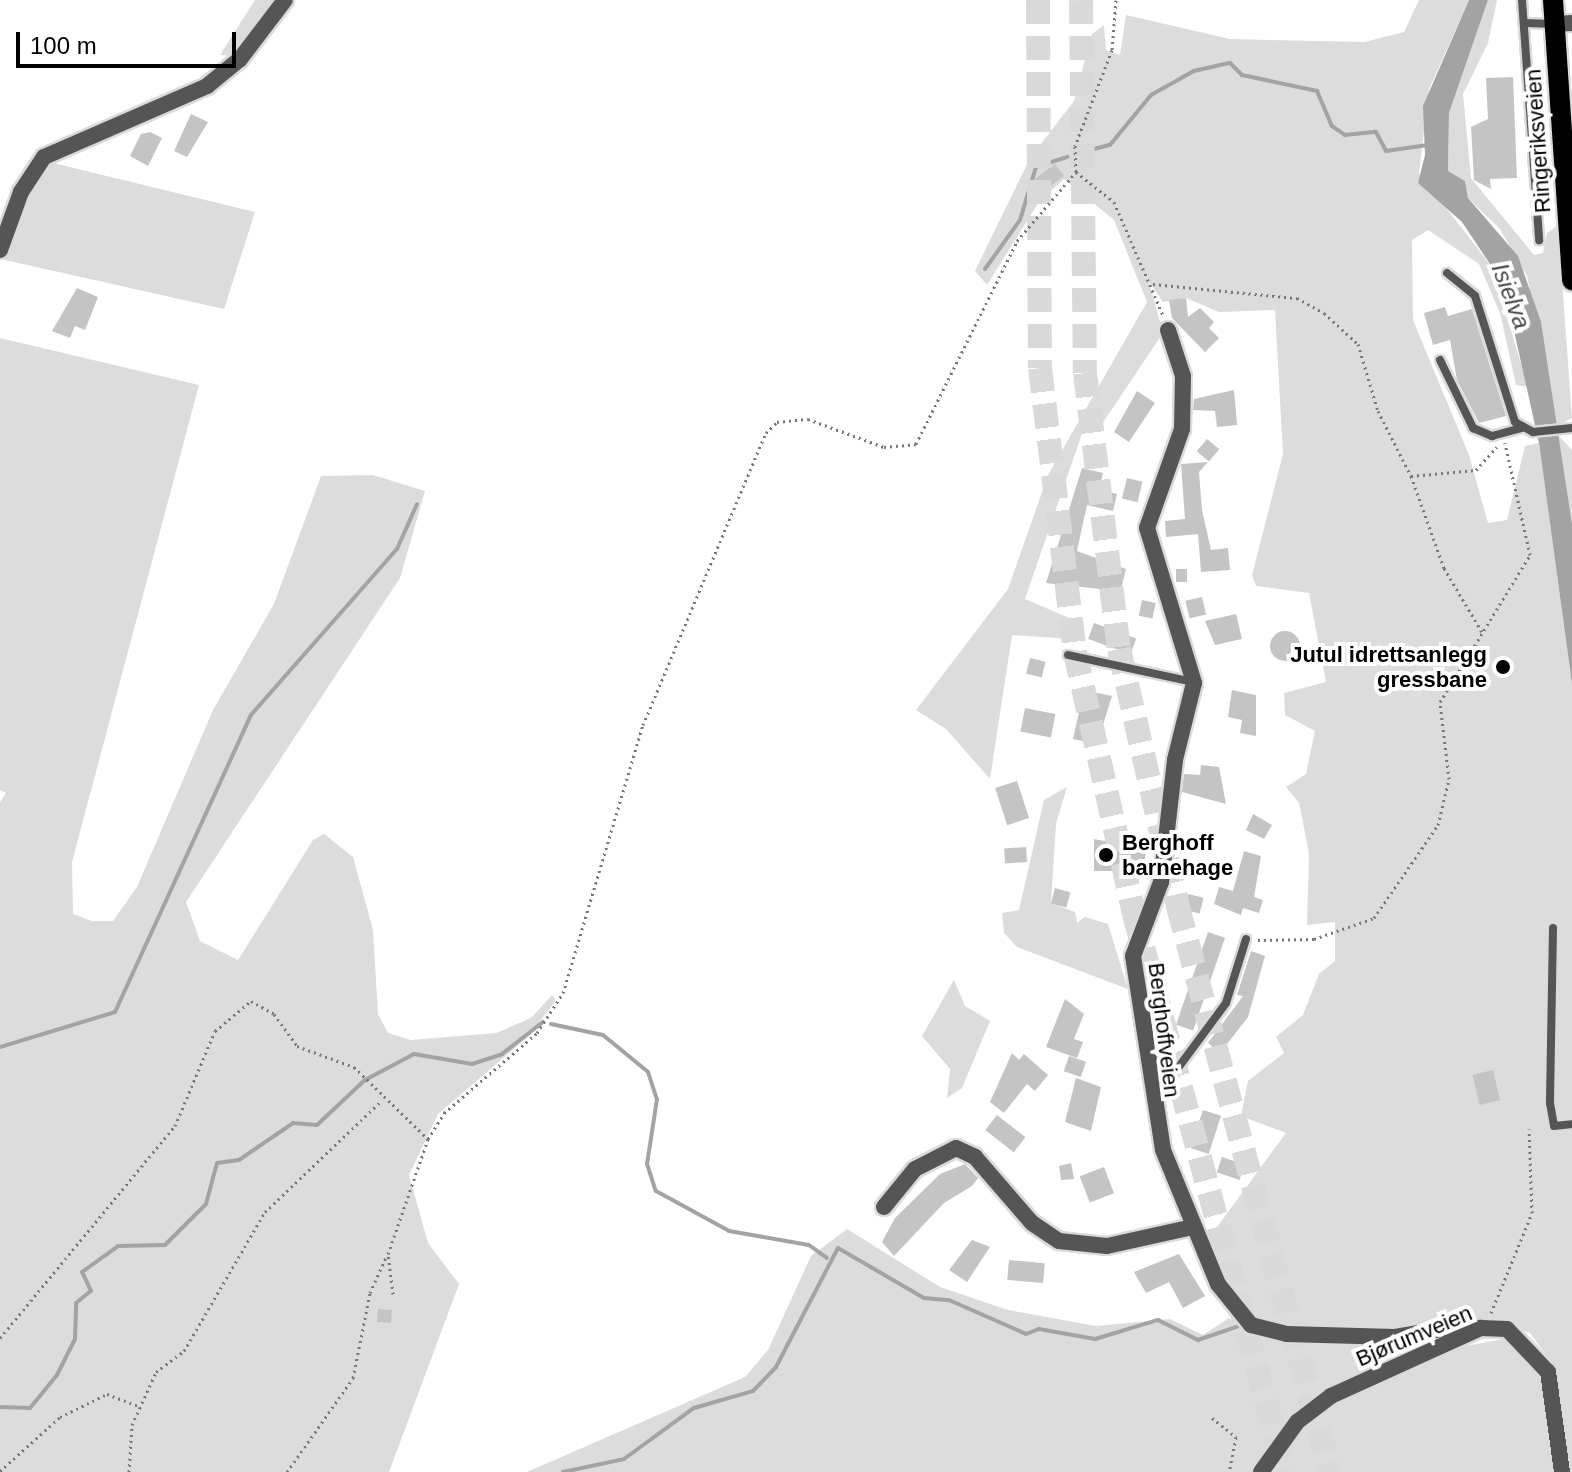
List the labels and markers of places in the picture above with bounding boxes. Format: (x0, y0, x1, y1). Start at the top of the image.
place label: Jutul idrettsanlegg gressbane (1290, 641, 1487, 692)
marker: Jutul idrettsanlegg gressbane (1494, 658, 1512, 676)
place label: Berghoff barnehage (1122, 829, 1233, 880)
marker: Berghoff barnehage (1097, 846, 1115, 864)

